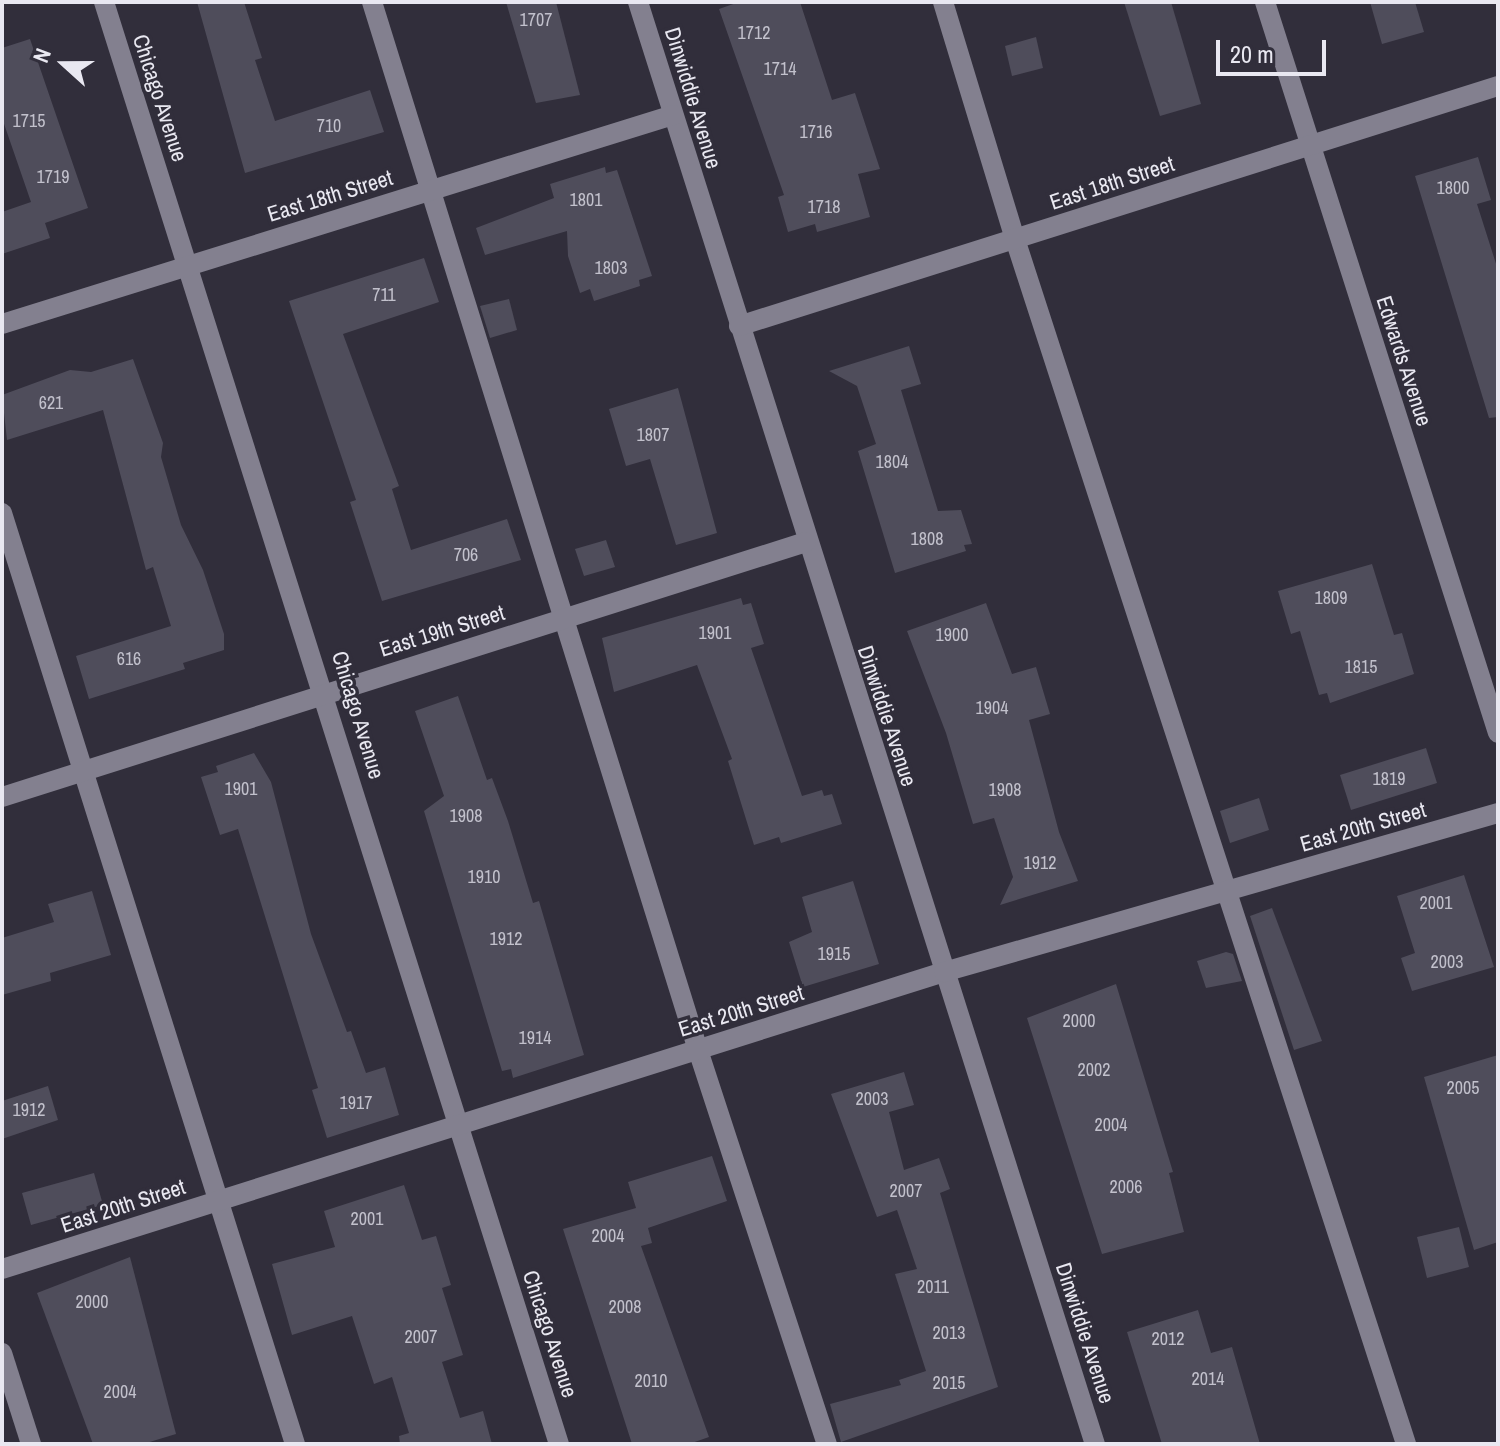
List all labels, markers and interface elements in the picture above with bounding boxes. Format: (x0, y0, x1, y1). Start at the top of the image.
house number: 1707 (520, 9, 552, 31)
house number: 1712 (738, 22, 770, 44)
north arrow (24, 24, 104, 104)
street label: Dinwiddie Avenue (659, 24, 727, 172)
scale bar (1220, 24, 1330, 74)
street label: Chicago Avenue (127, 31, 193, 165)
text: 20 m (1230, 38, 1274, 70)
text: N (25, 44, 58, 67)
house number: 1714 (764, 58, 796, 80)
house number: 1715 (13, 110, 45, 132)
house number: 710 (317, 115, 341, 137)
house number: 1716 (800, 121, 832, 143)
street label: East 18th Street (1046, 150, 1178, 216)
street label: East 18th Street (264, 164, 396, 228)
house number: 1719 (37, 166, 69, 188)
house number: 1800 (1437, 177, 1469, 199)
house number: 1801 (570, 189, 602, 211)
house number: 1718 (808, 196, 840, 218)
house number: 1803 (595, 257, 627, 279)
house number: 711 (372, 284, 396, 306)
street label: Edwards Avenue (1370, 292, 1438, 430)
house number: 621 (39, 392, 63, 414)
house number: 1807 (637, 424, 669, 446)
house number: 1804 (876, 451, 908, 473)
house number: 1808 (911, 528, 943, 550)
house number: 706 (454, 544, 478, 566)
house number: 1809 (1315, 587, 1347, 609)
street label: East 19th Street (376, 599, 508, 663)
house number: 1901 (699, 622, 731, 644)
house number: 1900 (936, 624, 968, 646)
street label: Dinwiddie Avenue (852, 642, 922, 790)
house number: 616 (117, 648, 141, 670)
street label: Chicago Avenue (326, 648, 390, 782)
house number: 1815 (1345, 656, 1377, 678)
house number: 1904 (976, 697, 1008, 719)
house number: 1819 (1373, 768, 1405, 790)
house number: 1901 (225, 778, 257, 800)
house number: 1908 (989, 779, 1021, 801)
street label: East 20th Street (1297, 796, 1429, 858)
house number: 1908 (450, 805, 482, 827)
house number: 1912 (1024, 852, 1056, 874)
house number: 1910 (468, 866, 500, 888)
house number: 2001 (1420, 892, 1452, 914)
house number: 1912 (490, 928, 522, 950)
house number: 1915 (818, 943, 850, 965)
house number: 2003 (1431, 951, 1463, 973)
street label: East 20th Street (675, 979, 807, 1043)
house number: 2000 (1063, 1010, 1095, 1032)
house number: 1914 (519, 1027, 551, 1049)
house number: 2002 (1078, 1059, 1110, 1081)
house number: 2005 (1447, 1077, 1479, 1099)
house number: 2003 (856, 1088, 888, 1110)
house number: 1917 (340, 1092, 372, 1114)
house number: 1912 (13, 1099, 45, 1121)
house number: 2004 (1095, 1114, 1127, 1136)
street label: East 20th Street (57, 1173, 189, 1239)
house number: 2006 (1110, 1176, 1142, 1198)
house number: 2007 (890, 1180, 922, 1202)
house number: 2001 (351, 1208, 383, 1230)
house number: 2004 (592, 1225, 624, 1247)
street label: Dinwiddie Avenue (1050, 1259, 1120, 1407)
street label: Chicago Avenue (517, 1267, 583, 1401)
house number: 2011 (917, 1276, 949, 1298)
house number: 2000 (76, 1291, 108, 1313)
house number: 2008 (609, 1296, 641, 1318)
house number: 2013 (933, 1322, 965, 1344)
house number: 2007 (405, 1326, 437, 1348)
house number: 2012 (1152, 1328, 1184, 1350)
house number: 2014 (1192, 1368, 1224, 1390)
house number: 2010 (635, 1370, 667, 1392)
house number: 2015 (933, 1372, 965, 1394)
house number: 2004 (104, 1381, 136, 1403)

